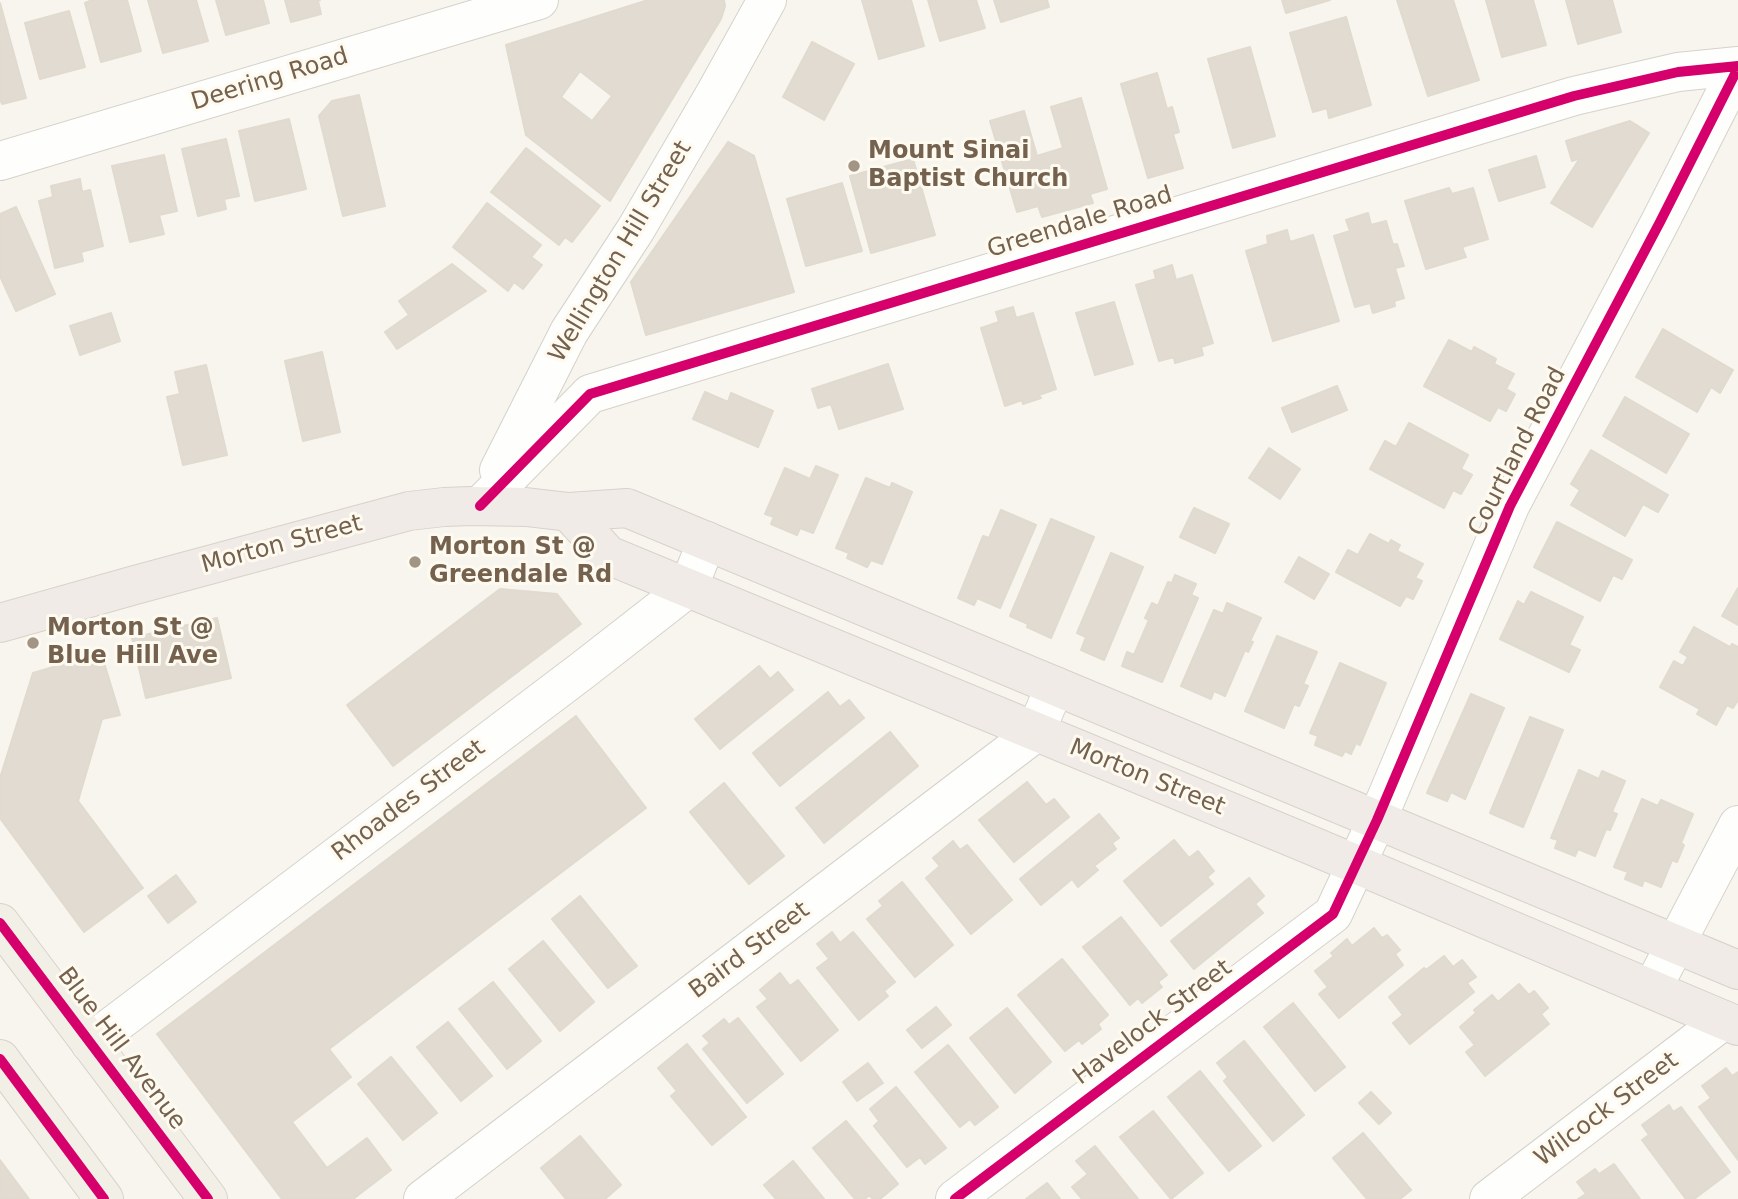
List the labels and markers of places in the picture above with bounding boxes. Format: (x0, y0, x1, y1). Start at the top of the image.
place label: Mount Sinai Baptist Church (868, 138, 1068, 194)
marker: Mount Sinai Baptist Church (846, 158, 862, 174)
place label: Morton St @ Greendale Rd (429, 534, 612, 590)
marker: Morton St @ Greendale Rd (407, 554, 423, 570)
place label: Morton St @ Blue Hill Ave (47, 615, 218, 671)
marker: Morton St @ Blue Hill Ave (25, 635, 41, 651)

